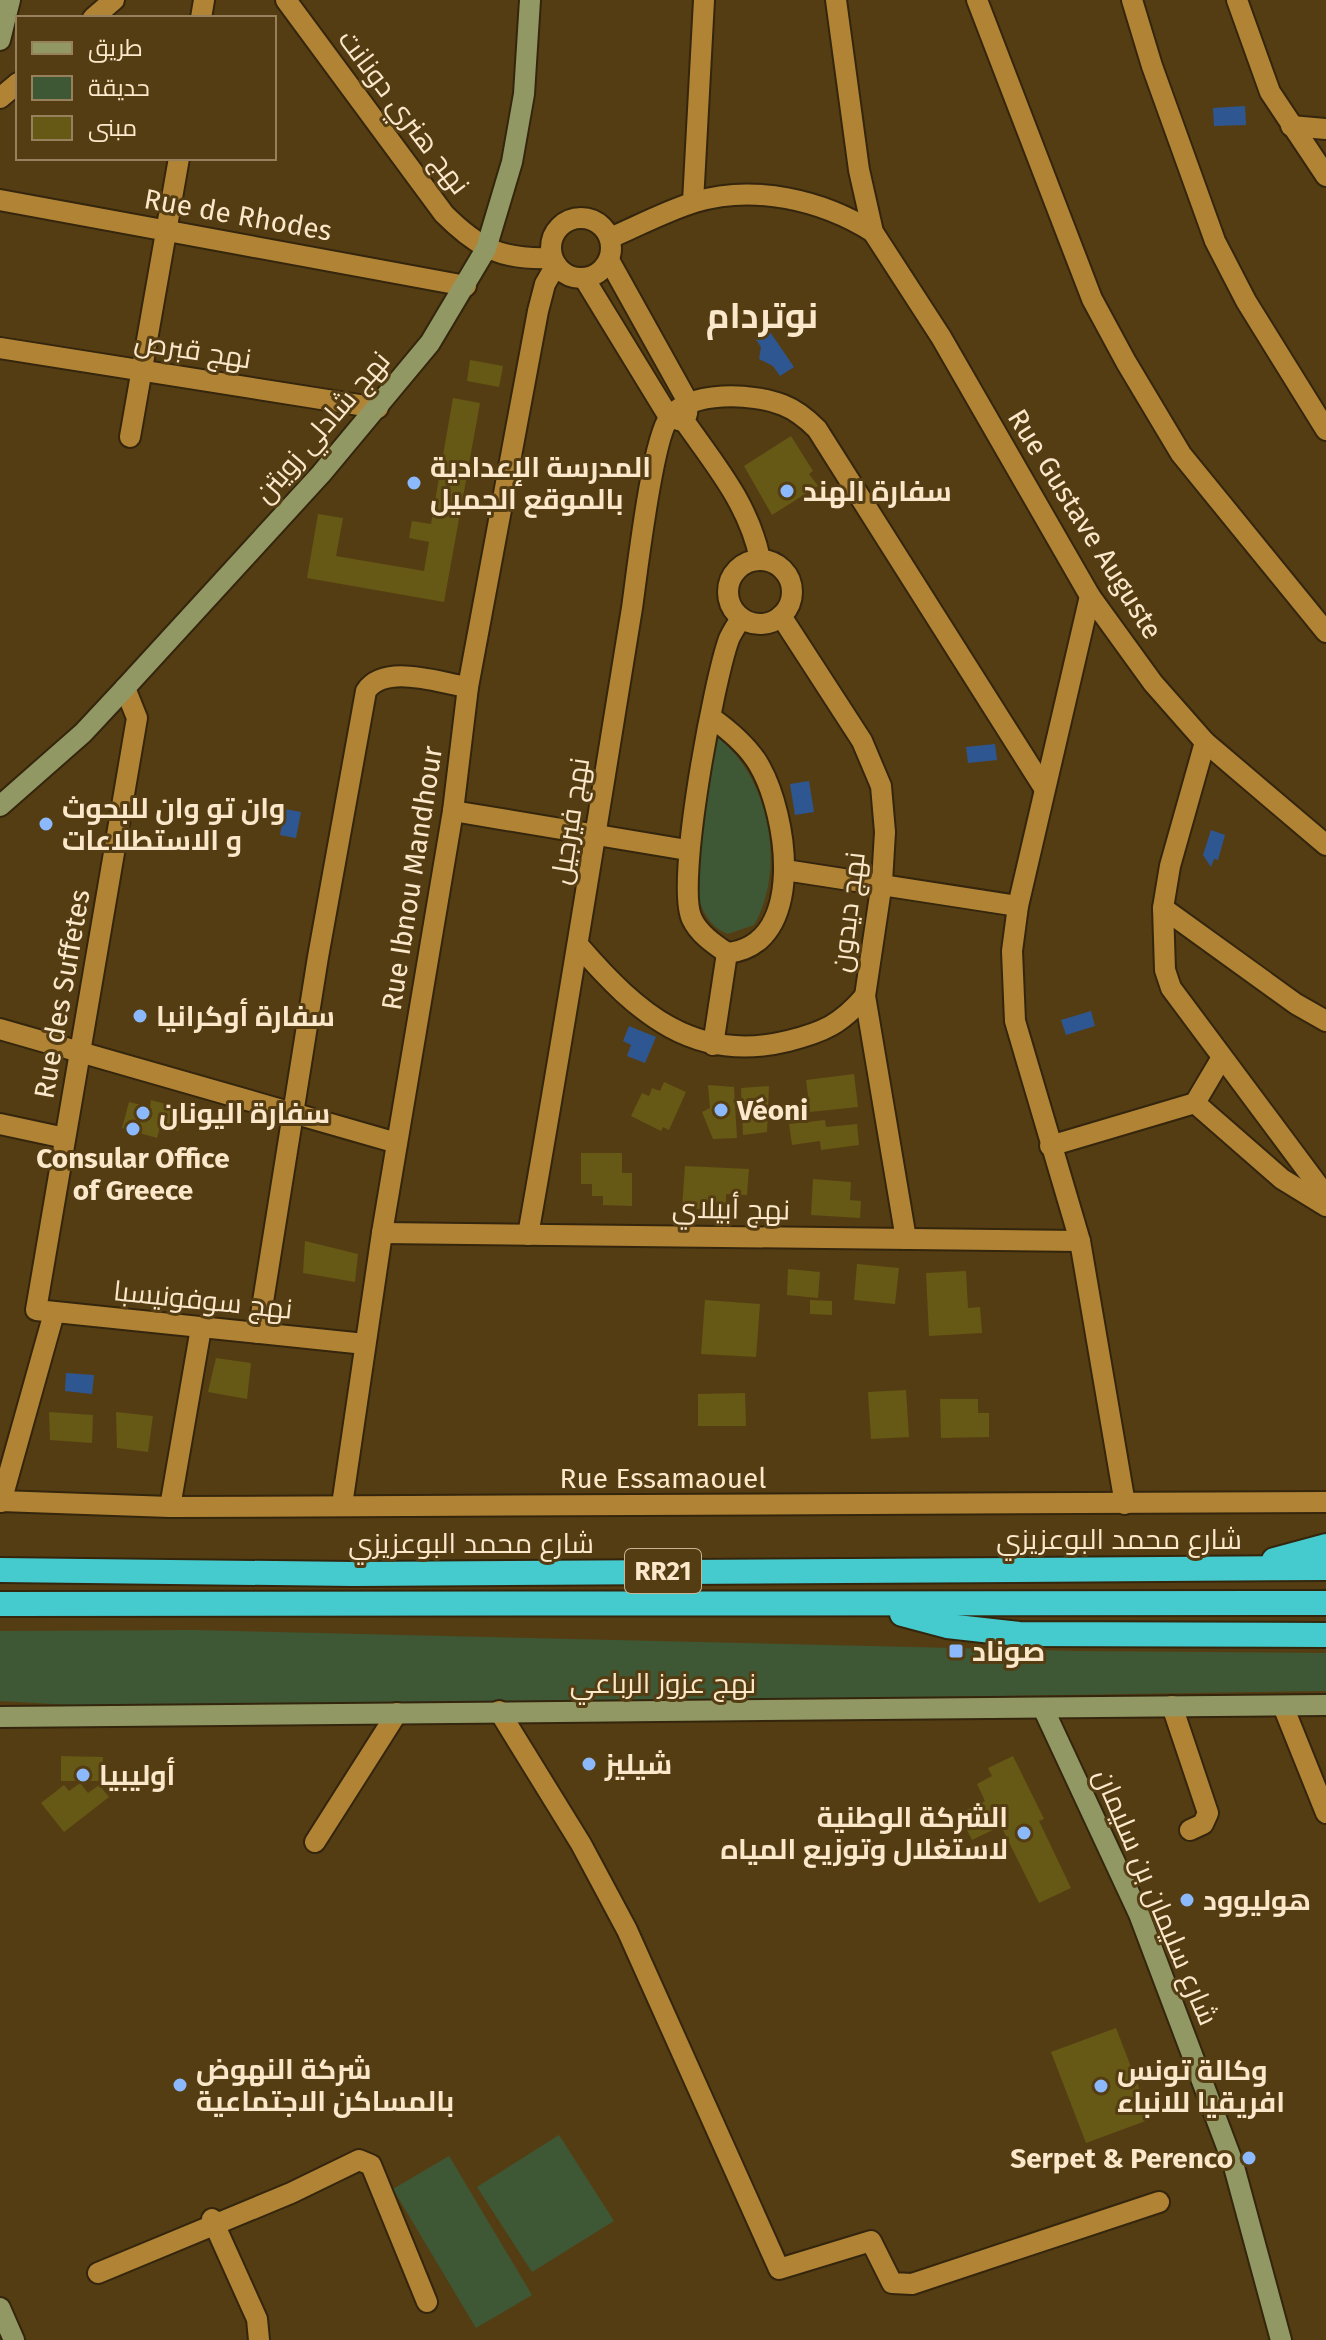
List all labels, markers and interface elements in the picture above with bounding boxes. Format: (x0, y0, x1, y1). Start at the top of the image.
legend (16, 16, 276, 160)
street label: نهج هنري دونانت (327, 23, 477, 204)
text: طريق (88, 34, 143, 63)
text: حديقة (88, 74, 150, 102)
text: مبنى (88, 114, 137, 142)
street label: Rue de Rhodes (142, 182, 334, 248)
district label: نوتردام (706, 294, 818, 340)
street label: نهج قبرص (132, 324, 254, 377)
street label: نهج شادلي زويتن (247, 345, 400, 513)
street label: Rue Gustave Auguste (1001, 403, 1169, 645)
place label: المدرسة الإعدادية بالموقع الجميل (430, 451, 651, 518)
marker: المدرسة الإعدادية بالموقع الجميل (405, 474, 423, 492)
place label: سفارة الهند (803, 475, 952, 509)
marker: سفارة الهند (778, 482, 796, 500)
street label: Rue Ibnou Mandhour (375, 743, 449, 1013)
street label: نهج فيرجيل (544, 755, 598, 887)
place label: وان تو وان للبحوث و الاستطلاعات (62, 792, 285, 857)
marker: وان تو وان للبحوث و الاستطلاعات (37, 815, 55, 833)
street label: نهج ديدون (824, 850, 874, 974)
street label: Rue des Suffetes (27, 887, 97, 1101)
place label: سفارة أوكرانيا (156, 998, 335, 1033)
marker: سفارة أوكرانيا (131, 1007, 149, 1025)
place label: Véoni (736, 1094, 808, 1127)
place label: سفارة اليونان (159, 1097, 330, 1130)
marker: Véoni (712, 1101, 730, 1119)
marker: سفارة اليونان (134, 1104, 152, 1122)
marker: Consular Office of Greece (124, 1120, 142, 1138)
place label: Consular Office of Greece (36, 1142, 230, 1207)
street label: نهج أبيلاي (672, 1190, 790, 1232)
street label: نهج سوفونيسبا (112, 1274, 294, 1328)
street label: Rue Essamaouel (560, 1462, 766, 1495)
street label: شارع محمد البوعزيزي (996, 1523, 1242, 1561)
street label: شارع محمد البوعزيزي (348, 1527, 594, 1565)
road number: RR21 (625, 1549, 701, 1593)
place label: صوناد (972, 1635, 1045, 1668)
marker: صوناد (947, 1642, 965, 1660)
street label: نهج عزوز الرباعي (570, 1667, 756, 1705)
place label: شيليز (604, 1748, 672, 1781)
marker: شيليز (580, 1755, 598, 1773)
place label: أوليبيا (99, 1757, 175, 1792)
street label: شارع سليمان بن سليمان (1085, 1764, 1225, 2031)
marker: أوليبيا (74, 1766, 92, 1784)
place label: الشركة الوطنية لاستغلال وتوزيع المياه (720, 1801, 1008, 1868)
marker: الشركة الوطنية لاستغلال وتوزيع المياه (1015, 1824, 1033, 1842)
place label: هوليوود (1203, 1884, 1311, 1917)
marker: هوليوود (1178, 1891, 1196, 1909)
place label: شركة النهوض بالمساكن الاجتماعية (196, 2053, 454, 2118)
place label: وكالة تونس افريقيا للانباء (1117, 2054, 1285, 2119)
marker: شركة النهوض بالمساكن الاجتماعية (171, 2076, 189, 2094)
marker: وكالة تونس افريقيا للانباء (1092, 2077, 1110, 2095)
place label: Serpet & Perenco (1010, 2142, 1233, 2175)
marker: Serpet & Perenco (1240, 2149, 1258, 2167)

